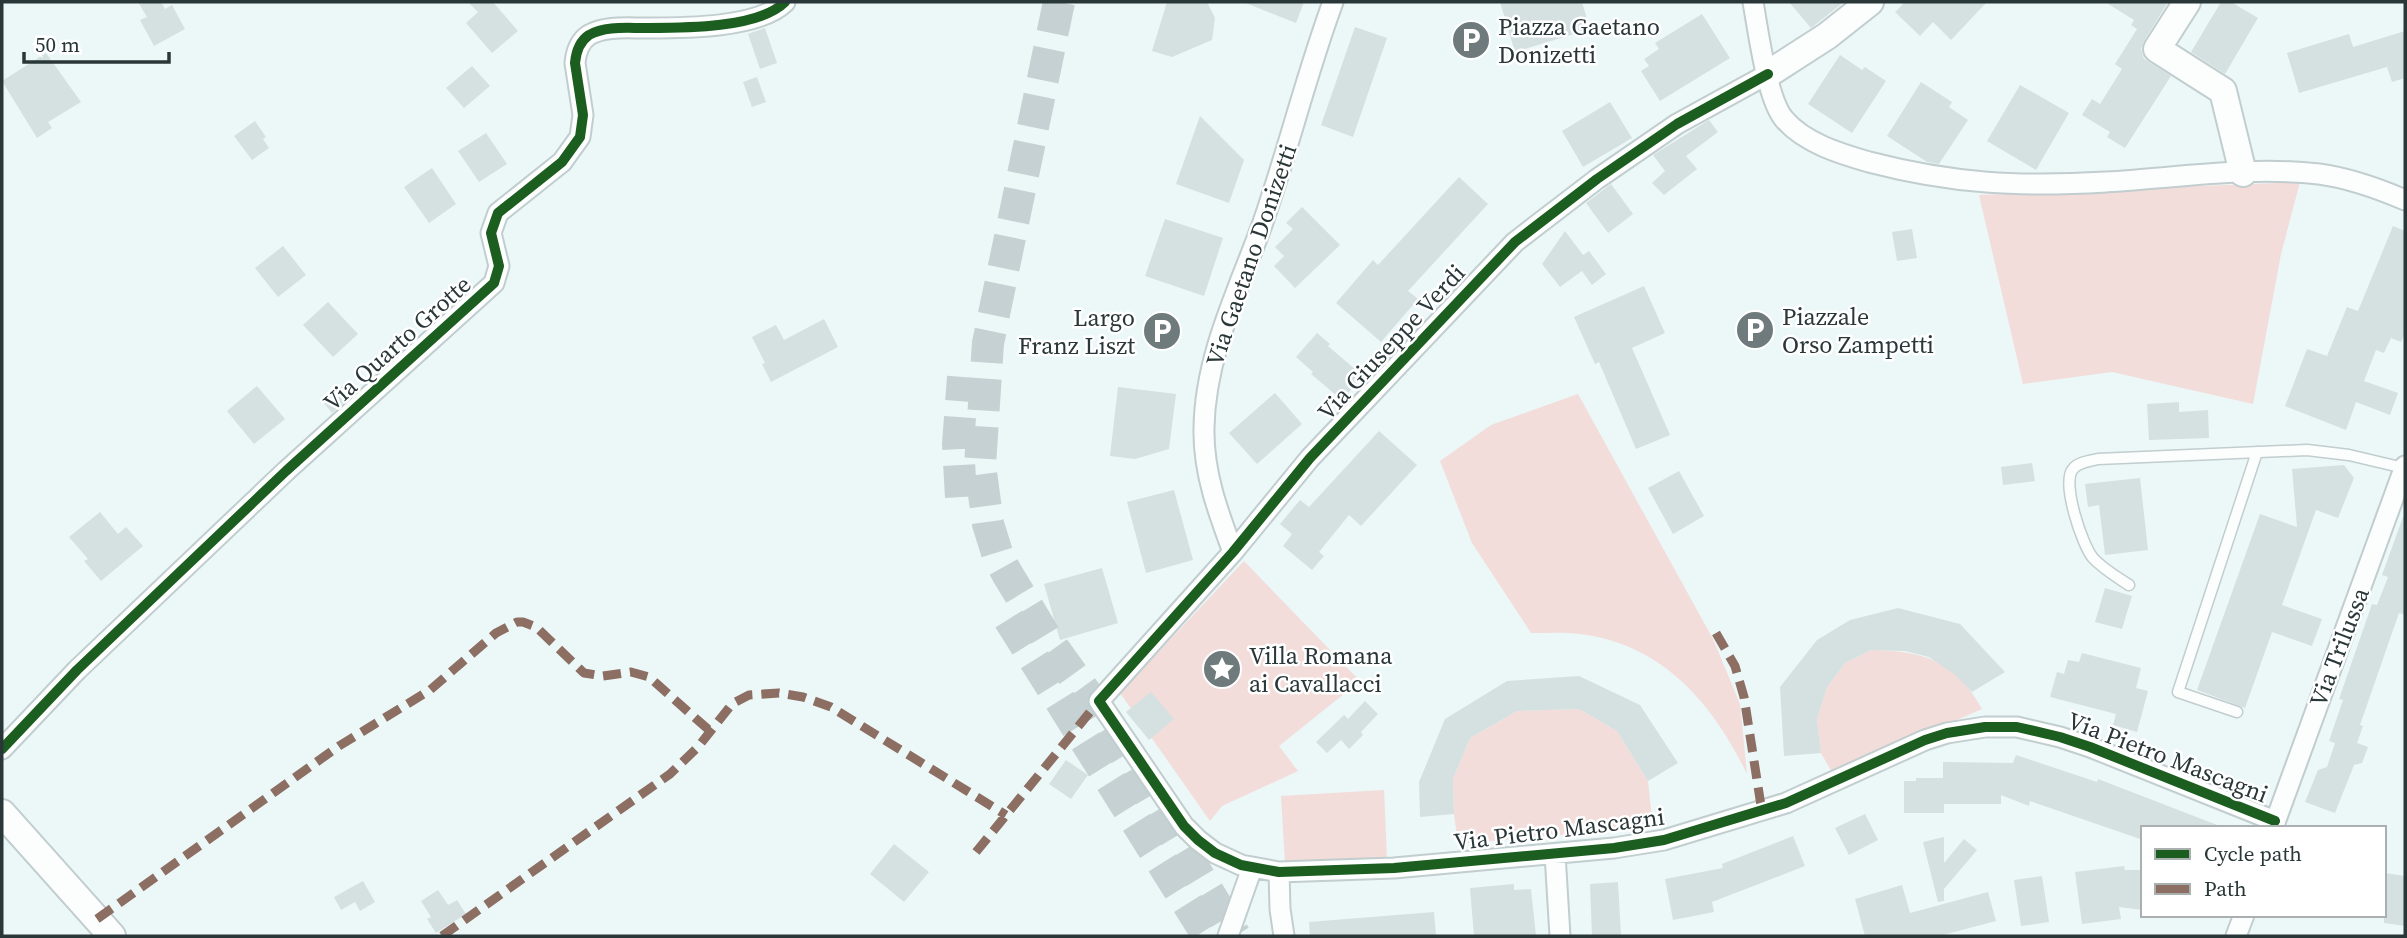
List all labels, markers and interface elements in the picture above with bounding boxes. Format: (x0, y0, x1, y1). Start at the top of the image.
place label: Piazza Gaetano Donizetti (1498, 10, 1660, 71)
parking icon: Piazza Gaetano Donizetti (1450, 19, 1492, 61)
scale bar (24, 21, 170, 65)
text: 50 m (35, 30, 80, 59)
street label: Via Gaetano Donizetti (1198, 140, 1304, 370)
street label: Via Giuseppe Verdi (1310, 257, 1472, 427)
street label: Via Quarto Grotte (316, 268, 478, 418)
place label: Piazzale Orso Zampetti (1782, 300, 1934, 361)
place label: Largo Franz Liszt (1018, 301, 1135, 362)
parking icon: Piazzale Orso Zampetti (1734, 309, 1776, 351)
parking icon: Largo Franz Liszt (1141, 310, 1183, 352)
street label: Via Trilussa (2301, 582, 2377, 711)
place label: Villa Romana ai Cavallacci (1249, 639, 1393, 700)
place icon: Villa Romana ai Cavallacci (1201, 648, 1243, 690)
street label: Via Pietro Mascagni (2063, 704, 2273, 810)
street label: Via Pietro Mascagni (1452, 800, 1666, 858)
legend (2141, 826, 2386, 917)
text: Cycle path (2204, 839, 2302, 868)
text: Path (2204, 874, 2247, 903)

